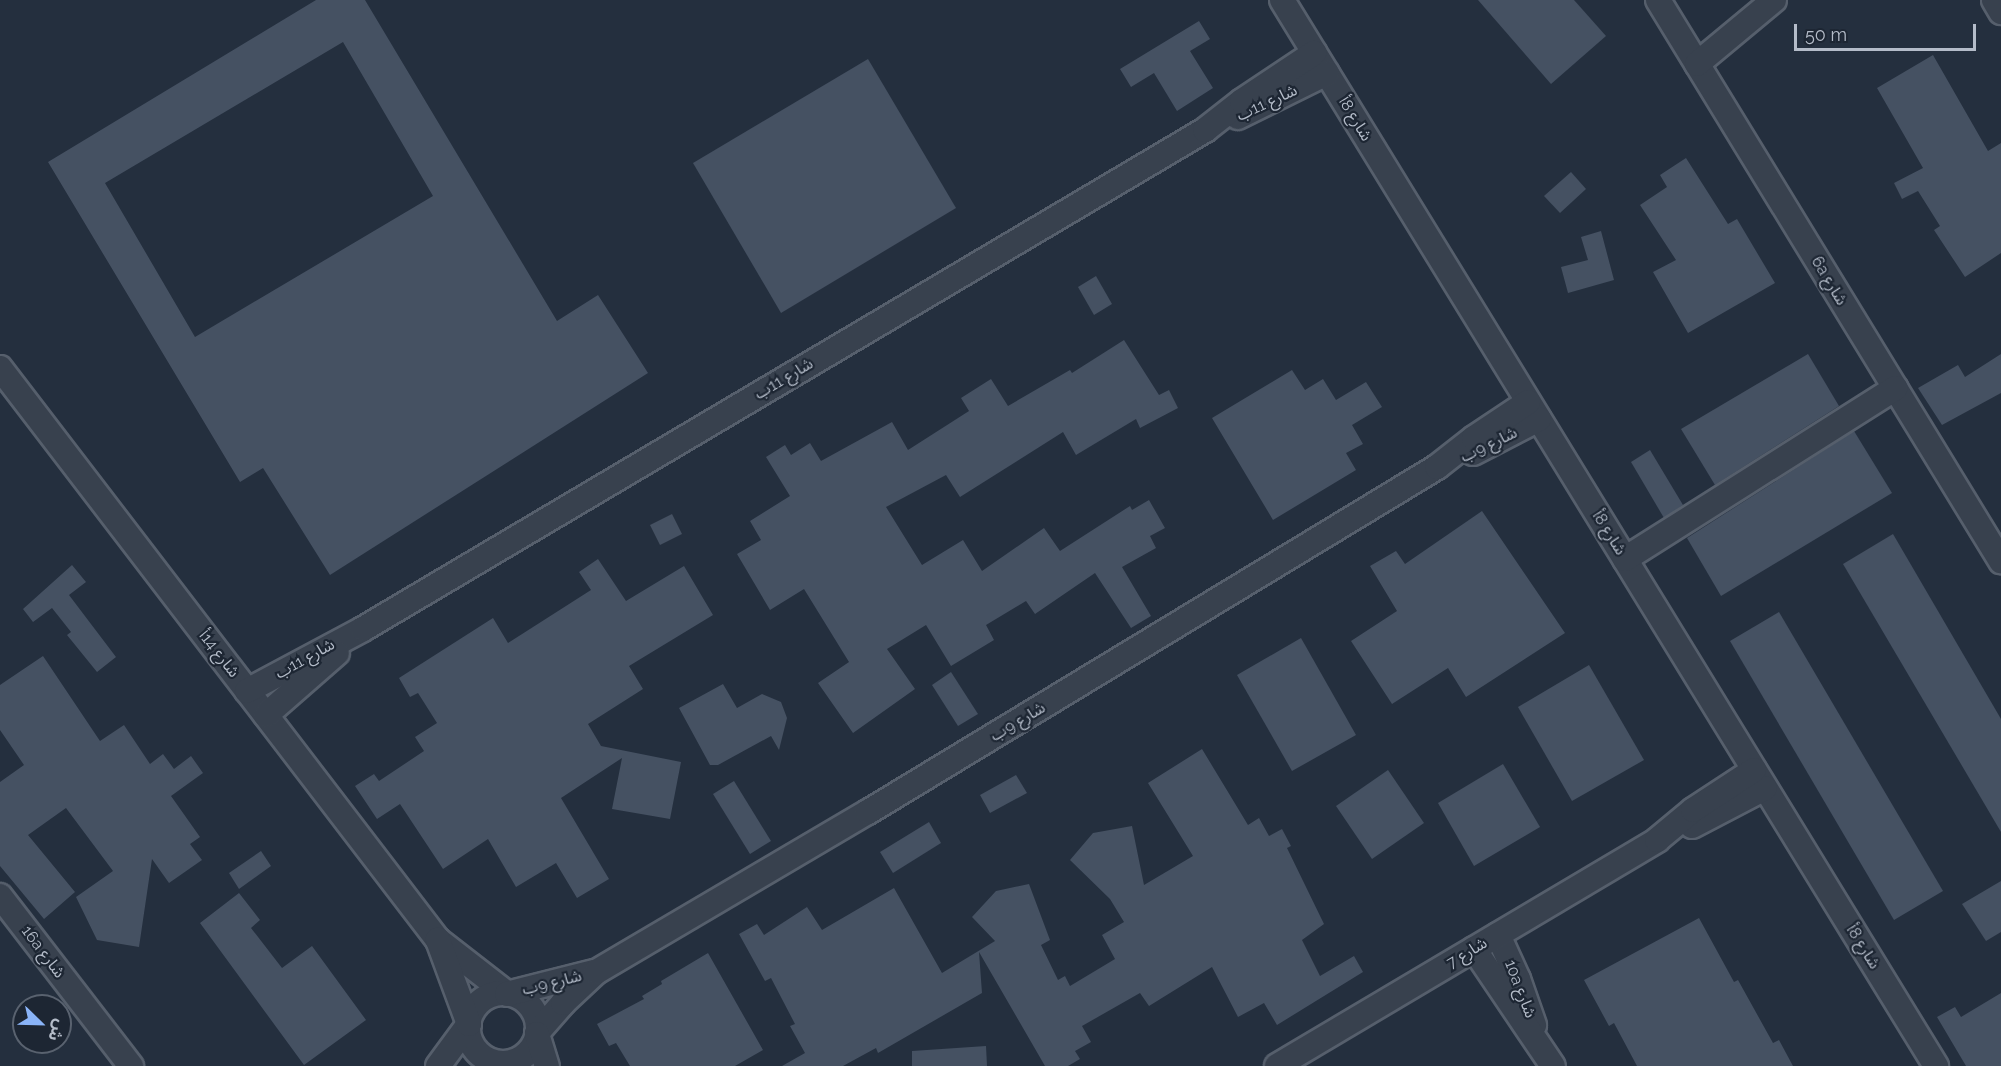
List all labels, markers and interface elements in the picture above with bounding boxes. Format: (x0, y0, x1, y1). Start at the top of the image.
scale bar (1797, 12, 1978, 50)
text: 50 m (1805, 24, 1847, 45)
street label: شارع 11ب (1234, 81, 1300, 125)
street label: شارع 8أ (1334, 93, 1376, 145)
street label: 6a شارع (1807, 253, 1851, 309)
street label: شارع 11ب (751, 354, 817, 404)
street label: شارع 9ب (1458, 423, 1520, 467)
street label: شارع 8أ (1588, 507, 1630, 559)
street label: شارع 14أ (195, 627, 243, 681)
street label: شارع 11ب (272, 635, 338, 683)
street label: شارع 9ب (987, 698, 1049, 746)
street label: شارع 8أ (1842, 921, 1884, 973)
street label: 16a شارع (17, 922, 69, 982)
street label: شارع 7 (1443, 933, 1491, 973)
street label: 10a شارع (1500, 957, 1540, 1021)
street label: شارع 9ب (520, 966, 584, 1000)
north arrow (12, 994, 72, 1054)
text: ش (44, 1017, 70, 1044)

